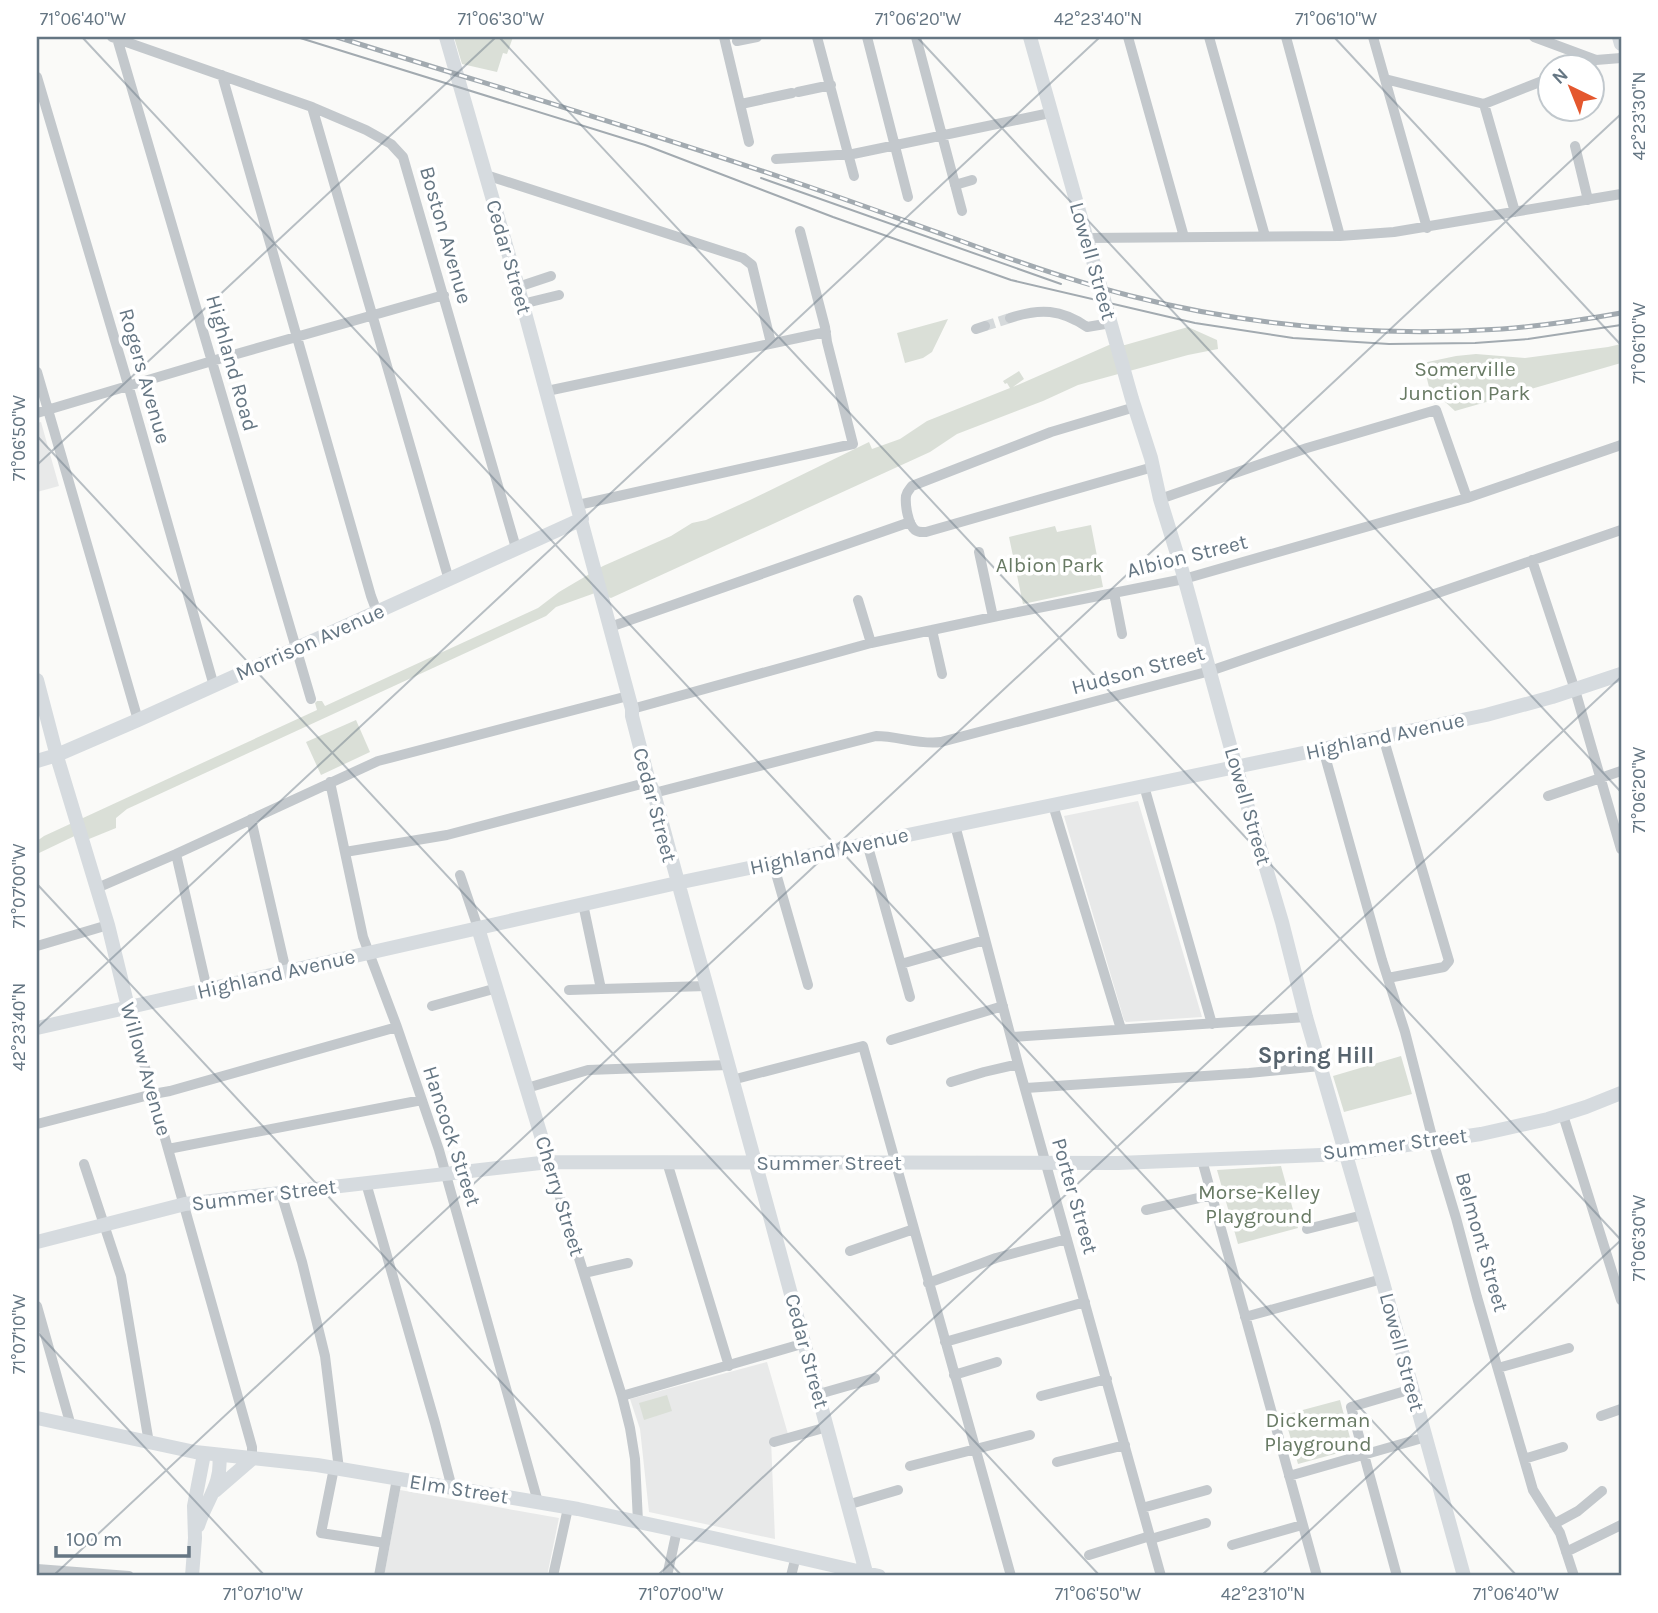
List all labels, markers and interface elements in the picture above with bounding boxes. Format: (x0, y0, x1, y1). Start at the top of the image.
text: 71°06'40"W (40, 8, 126, 30)
text: 71°06'30"W (458, 8, 544, 30)
text: 71°06'20"W (875, 8, 961, 30)
text: 42°23'40"N (1054, 8, 1142, 30)
text: 71°06'10"W (1295, 8, 1377, 30)
north arrow (1536, 52, 1606, 122)
text: N (1548, 64, 1573, 89)
text: 42°23'30"N (1628, 71, 1650, 161)
street label: Boston Avenue (415, 164, 477, 306)
street label: Cedar Street (481, 197, 537, 317)
street label: Lowell Street (1065, 199, 1121, 323)
street label: Highland Road (201, 292, 263, 434)
text: 71°06'10"W (1628, 302, 1650, 384)
street label: Rogers Avenue (114, 306, 176, 446)
park label: Somerville Junction Park (1400, 357, 1530, 405)
text: 71°06'50"W (8, 395, 30, 481)
street label: Albion Street (1124, 529, 1250, 583)
park label: Albion Park (996, 553, 1104, 577)
street label: Morrison Avenue (232, 598, 388, 686)
street label: Hudson Street (1069, 641, 1207, 699)
street label: Highland Avenue (1304, 707, 1466, 765)
street label: Lowell Street (1220, 744, 1276, 868)
street label: Cedar Street (628, 745, 682, 865)
text: 71°06'20"W (1628, 747, 1650, 833)
street label: Highland Avenue (748, 822, 910, 880)
text: 71°07'00"W (8, 843, 30, 929)
street label: Highland Avenue (195, 944, 357, 1004)
text: 42°23'40"N (8, 983, 30, 1071)
street label: Willow Avenue (116, 1000, 176, 1138)
district label: Spring Hill (1258, 1042, 1374, 1069)
street label: Hancock Street (418, 1063, 486, 1209)
street label: Summer Street (1321, 1123, 1469, 1165)
street label: Cherry Street (530, 1133, 590, 1259)
street label: Porter Street (1047, 1135, 1103, 1257)
street label: Summer Street (756, 1151, 902, 1175)
street label: Belmont Street (1451, 1169, 1513, 1315)
street label: Summer Street (190, 1174, 338, 1216)
park label: Morse-Kelley Playground (1198, 1180, 1320, 1228)
text: 71°06'30"W (1628, 1195, 1650, 1281)
street label: Lowell Street (1375, 1290, 1429, 1414)
street label: Cedar Street (780, 1291, 834, 1411)
text: 71°07'10"W (8, 1294, 30, 1374)
park label: Dickerman Playground (1264, 1408, 1372, 1456)
street label: Elm Street (408, 1469, 510, 1509)
scale bar (56, 1515, 189, 1559)
text: 100 m (66, 1527, 123, 1551)
text: 71°07'10"W (223, 1583, 303, 1605)
text: 71°07'00"W (638, 1583, 724, 1605)
text: 71°06'50"W (1055, 1583, 1141, 1605)
text: 42°23'10"N (1221, 1583, 1305, 1605)
text: 71°06'40"W (1473, 1583, 1559, 1605)

